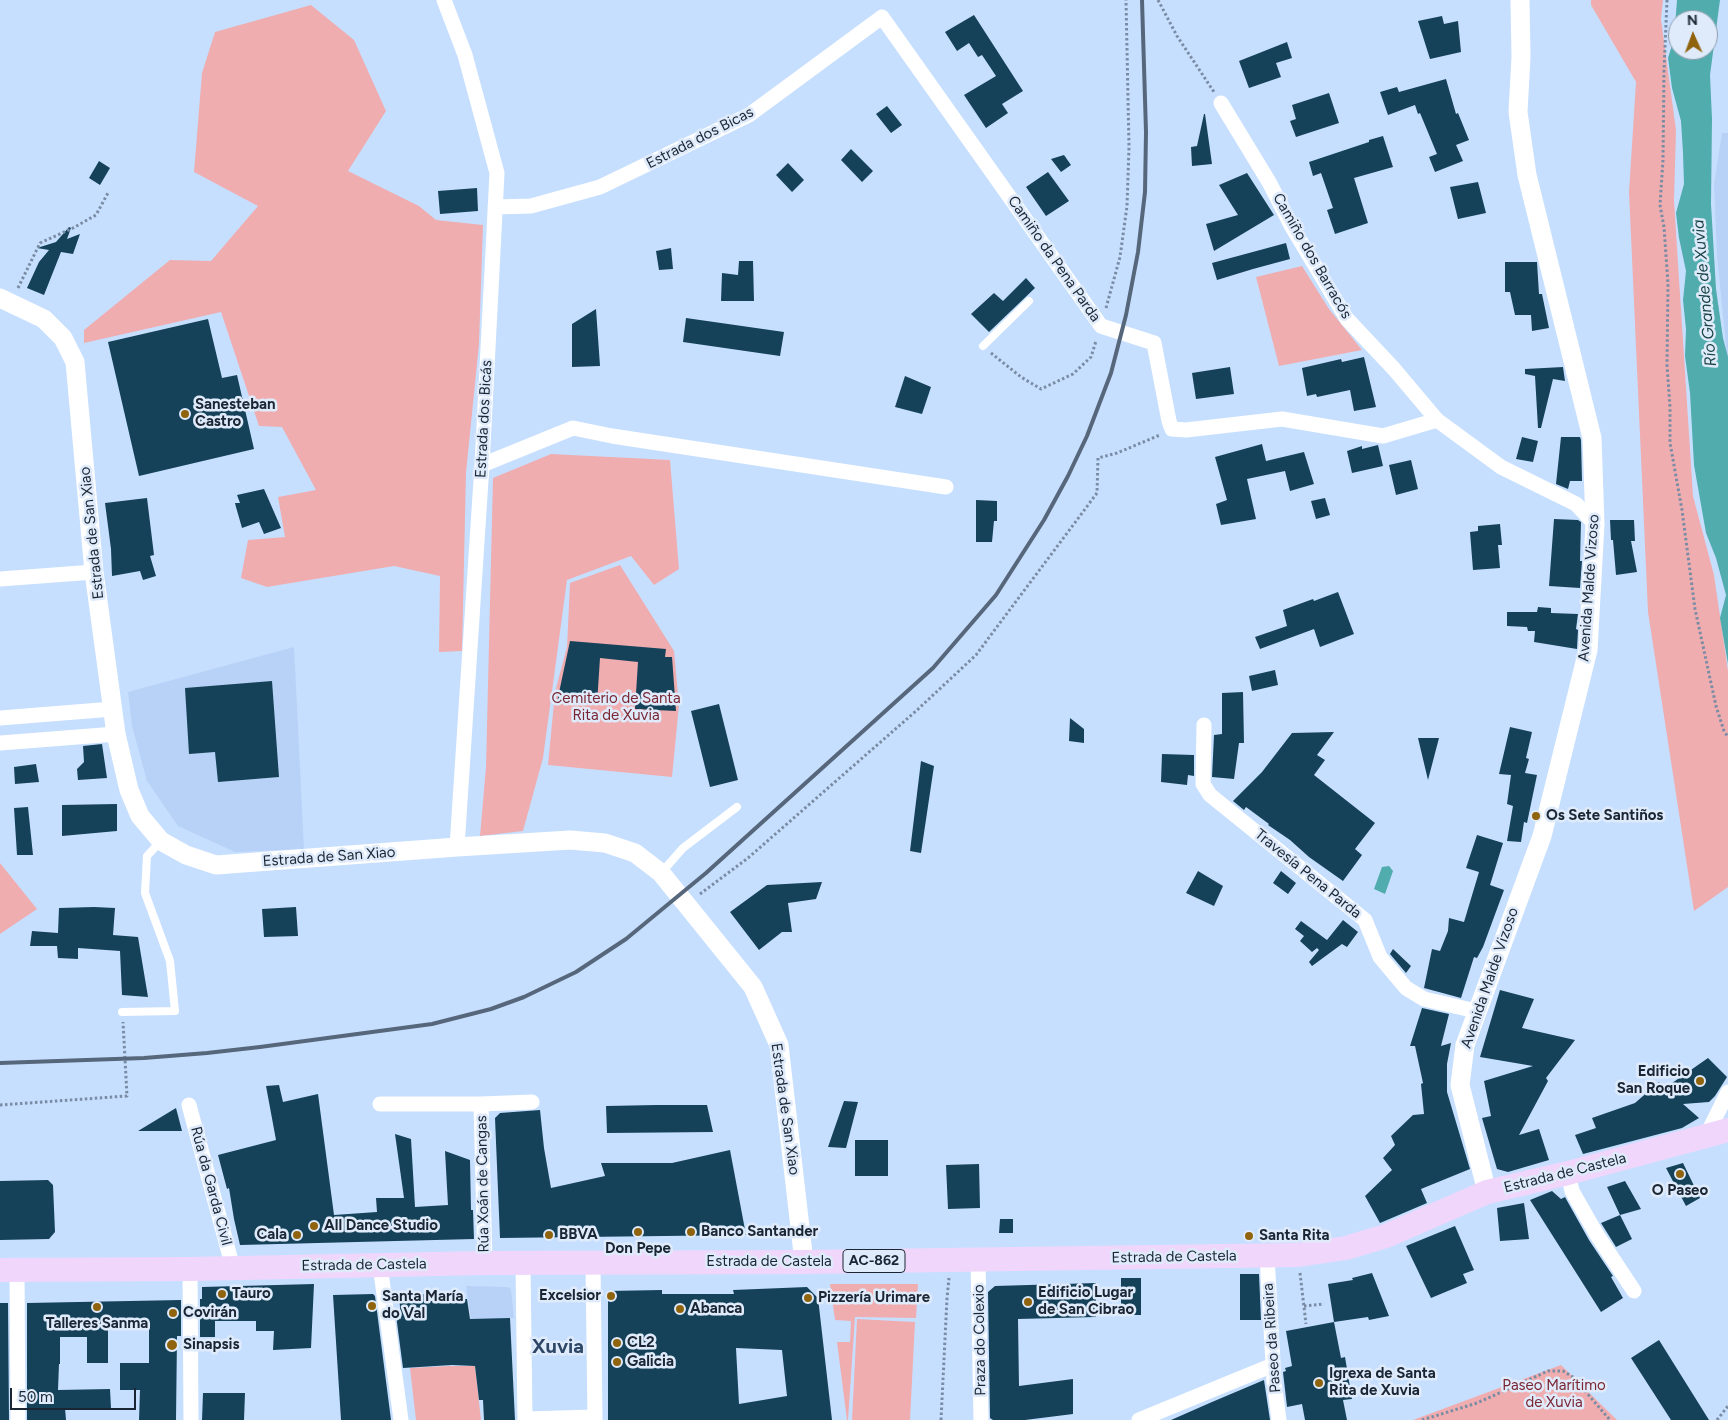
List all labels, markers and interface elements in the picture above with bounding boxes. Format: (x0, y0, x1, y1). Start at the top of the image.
north arrow (1668, 10, 1718, 60)
text: N (1687, 12, 1698, 29)
street label: Estrada dos Bicas (643, 103, 757, 173)
street label: Camiño dos Barracós (1269, 190, 1355, 322)
street label: Camiño da Pena Parda (1004, 192, 1104, 326)
water label: Río Grande de Xuvia (1689, 219, 1721, 367)
street label: Estrada dos Bicás (472, 360, 496, 478)
place label: Sanesteban Castro (195, 396, 276, 431)
marker: Sanesteban Castro (179, 408, 191, 420)
street label: Estrada de San Xiao (76, 466, 108, 600)
street label: Avenida Malde Vizoso (1575, 514, 1603, 662)
park label: Cemiterio de Santa Rita de Xuvia (551, 690, 681, 725)
place label: Os Sete Santiños (1546, 807, 1663, 825)
marker: Os Sete Santiños (1530, 810, 1542, 822)
street label: Travesía Pena Parda (1251, 825, 1365, 923)
street label: Estrada de San Xiao (262, 843, 396, 871)
street label: Avenida Malde Vizoso (1457, 905, 1523, 1051)
street label: Estrada de San Xiao (767, 1042, 803, 1176)
place label: Edificio San Roque (1617, 1063, 1690, 1098)
marker: Edificio San Roque (1694, 1075, 1706, 1087)
street label: Rúa Xoán de Cangas (473, 1115, 493, 1253)
street label: Rúa da Garda Civil (186, 1125, 236, 1247)
street label: Estrada de Castela (1502, 1149, 1628, 1197)
marker: O Paseo (1674, 1168, 1686, 1180)
place label: O Paseo (1652, 1182, 1708, 1200)
place label: All Dance Studio (324, 1217, 438, 1235)
marker: All Dance Studio (308, 1220, 320, 1232)
place label: Banco Santander (701, 1223, 818, 1241)
place label: Cala (256, 1226, 287, 1244)
place label: BBVA (559, 1226, 598, 1244)
marker: Don Pepe (632, 1226, 644, 1238)
marker: Banco Santander (685, 1226, 697, 1238)
place label: Santa Rita (1259, 1227, 1330, 1245)
marker: Cala (291, 1229, 303, 1241)
marker: BBVA (543, 1229, 555, 1241)
marker: Santa Rita (1243, 1230, 1255, 1242)
place label: Don Pepe (605, 1240, 671, 1258)
street label: Estrada de Castela (1111, 1247, 1237, 1267)
road number: AC-862 (843, 1250, 905, 1272)
street label: Estrada de Castela (706, 1253, 832, 1271)
street label: Estrada de Castela (301, 1255, 427, 1275)
street label: Paseo da Ribeira (1259, 1283, 1285, 1393)
street label: Praza do Colexio (970, 1284, 990, 1396)
place label: Edificio Lugar de San Cibrao (1038, 1284, 1134, 1319)
place label: Tauro (232, 1285, 271, 1303)
place label: Excelsior (539, 1287, 601, 1305)
marker: Tauro (216, 1288, 228, 1300)
place label: Santa María do Val (382, 1288, 464, 1323)
place label: Pizzería Urimare (818, 1289, 930, 1307)
marker: Excelsior (605, 1290, 617, 1302)
marker: Pizzería Urimare (802, 1292, 814, 1304)
marker: Edificio Lugar de San Cibrao (1022, 1296, 1034, 1308)
marker: Santa María do Val (366, 1300, 378, 1312)
place label: Abanca (690, 1300, 742, 1318)
marker: Talleres Sanma (91, 1301, 103, 1313)
marker: Abanca (674, 1303, 686, 1315)
place label: Covirán (183, 1304, 237, 1322)
marker: Covirán (167, 1307, 179, 1319)
place label: Talleres Sanma (46, 1315, 148, 1333)
place label: CL2 (627, 1334, 655, 1352)
district label: Xuvia (532, 1335, 584, 1359)
place label: Sinapsis (183, 1336, 239, 1354)
marker: CL2 (611, 1337, 623, 1349)
marker: Sinapsis (165, 1338, 179, 1352)
place label: Galicia (627, 1353, 674, 1371)
marker: Galicia (611, 1356, 623, 1368)
place label: Igrexa de Santa Rita de Xuvia (1329, 1365, 1436, 1400)
marker: Igrexa de Santa Rita de Xuvia (1313, 1377, 1325, 1389)
park label: Paseo Marítimo de Xuvia (1502, 1377, 1606, 1412)
scale bar (12, 1378, 139, 1410)
text: 50 m (18, 1388, 53, 1406)

